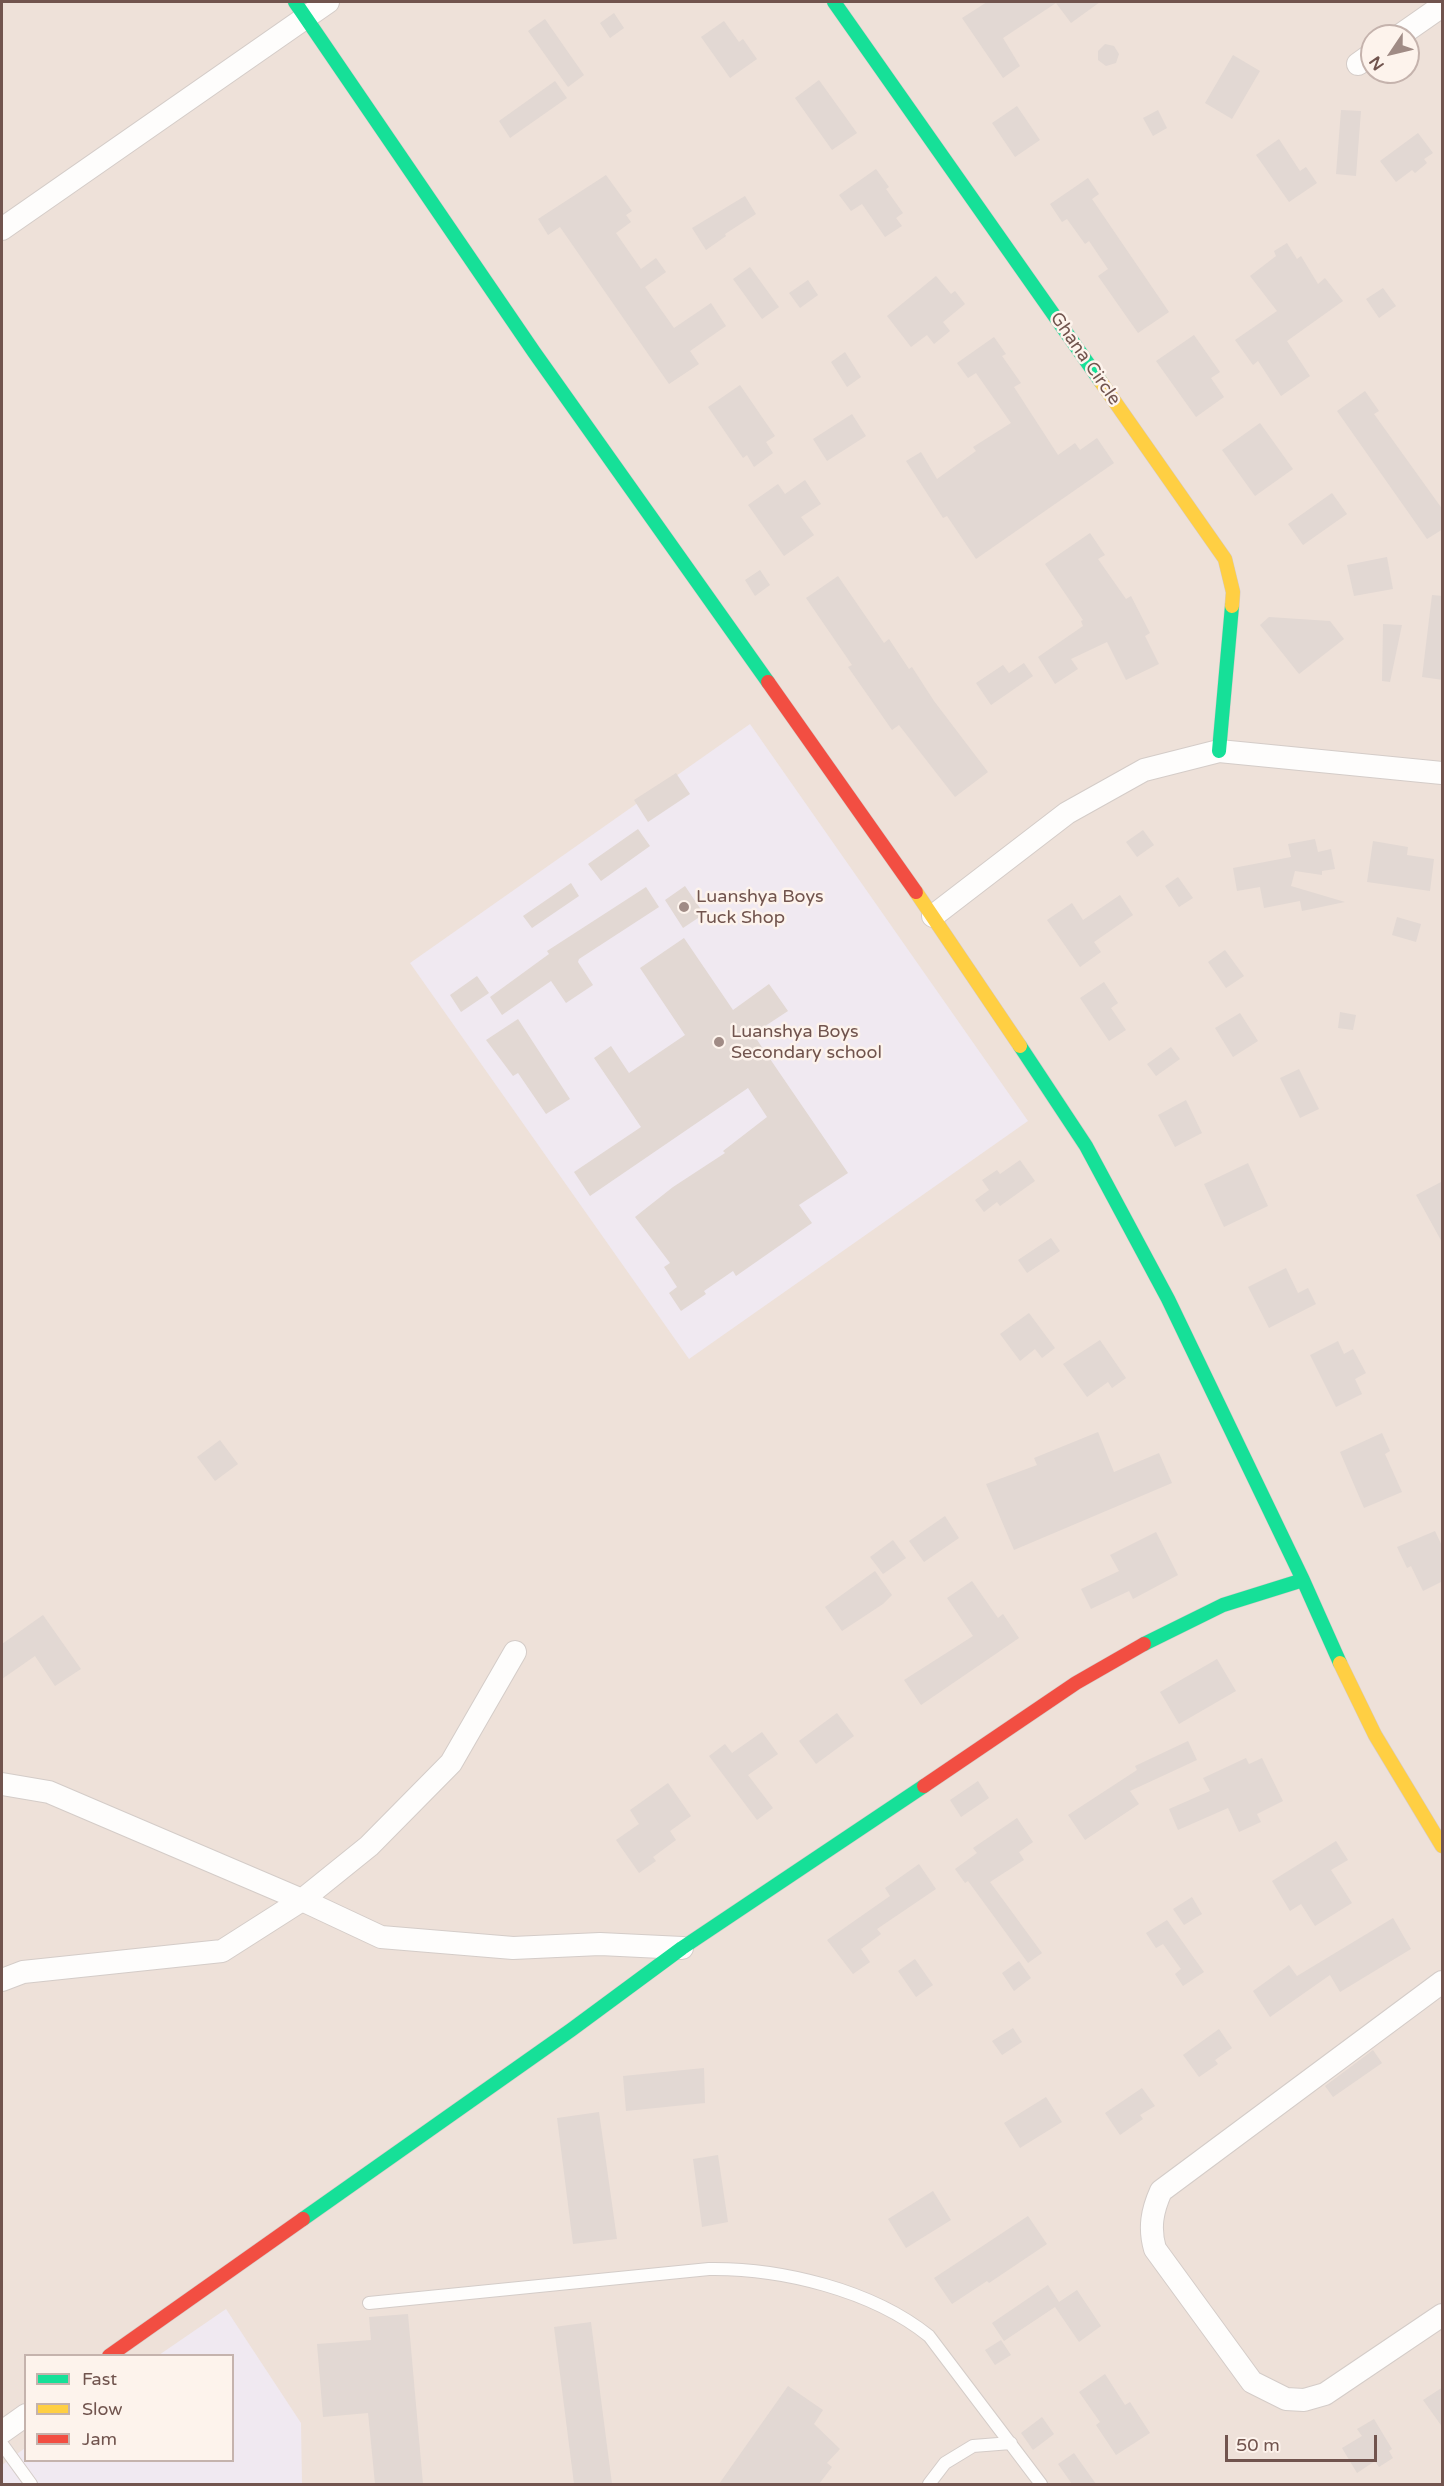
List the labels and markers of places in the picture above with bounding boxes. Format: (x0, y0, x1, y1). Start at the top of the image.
place label: Luanshya Boys Tuck Shop (696, 886, 824, 928)
marker: Luanshya Boys Tuck Shop (677, 900, 691, 914)
place label: Luanshya Boys Secondary school (731, 1021, 882, 1064)
marker: Luanshya Boys Secondary school (712, 1035, 726, 1049)

